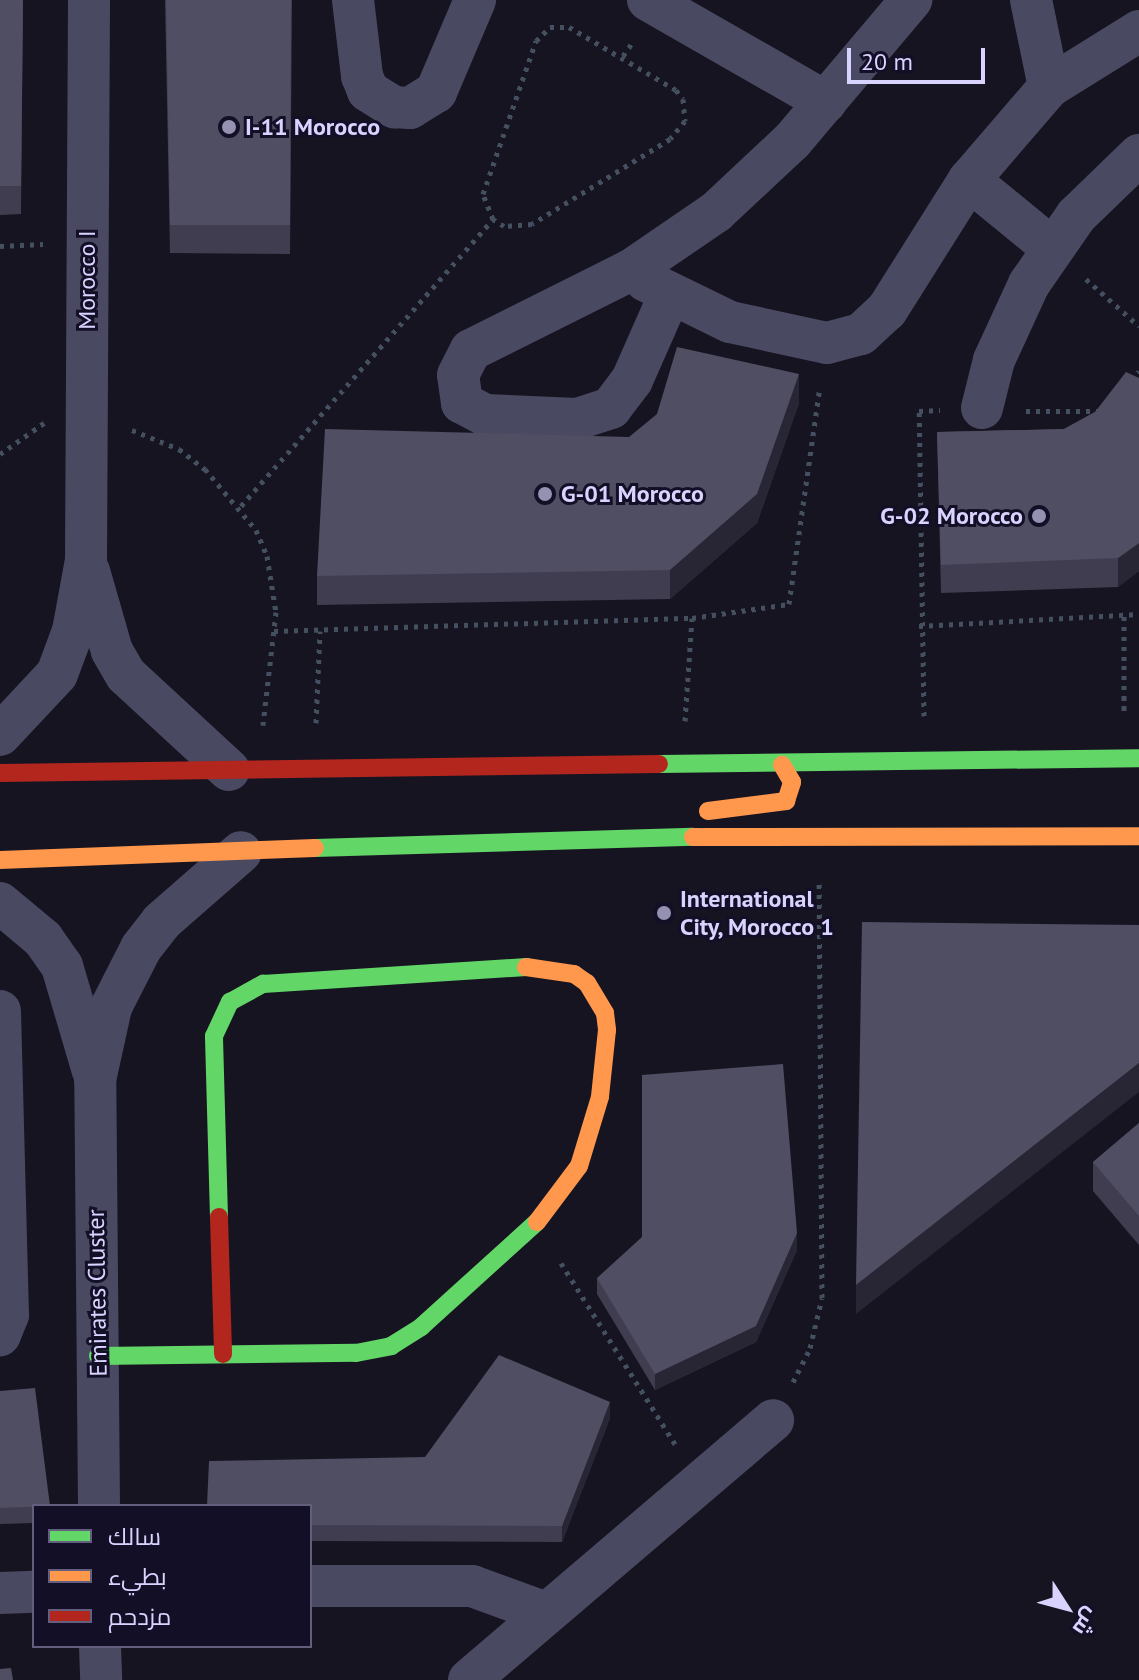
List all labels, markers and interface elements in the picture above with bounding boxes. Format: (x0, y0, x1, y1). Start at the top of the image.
scale bar (851, 32, 989, 82)
text: 20 m (861, 46, 913, 77)
place label: I-11 Morocco (245, 113, 380, 141)
marker: I-11 Morocco (220, 118, 238, 136)
street label: Morocco I (73, 230, 101, 330)
place label: G-01 Morocco (561, 480, 704, 508)
marker: G-01 Morocco (536, 485, 554, 503)
place label: G-02 Morocco (880, 502, 1023, 530)
marker: G-02 Morocco (1030, 507, 1048, 525)
place label: International City, Morocco 1 (680, 885, 835, 941)
marker: International City, Morocco 1 (655, 904, 673, 922)
street label: Emirates Cluster (81, 1209, 113, 1377)
legend (32, 1504, 312, 1648)
text: سالك (108, 1521, 161, 1552)
text: بطيء (108, 1561, 167, 1592)
north arrow (1027, 1568, 1107, 1648)
text: مزدحم (108, 1601, 171, 1632)
text: ش (1067, 1602, 1106, 1642)

